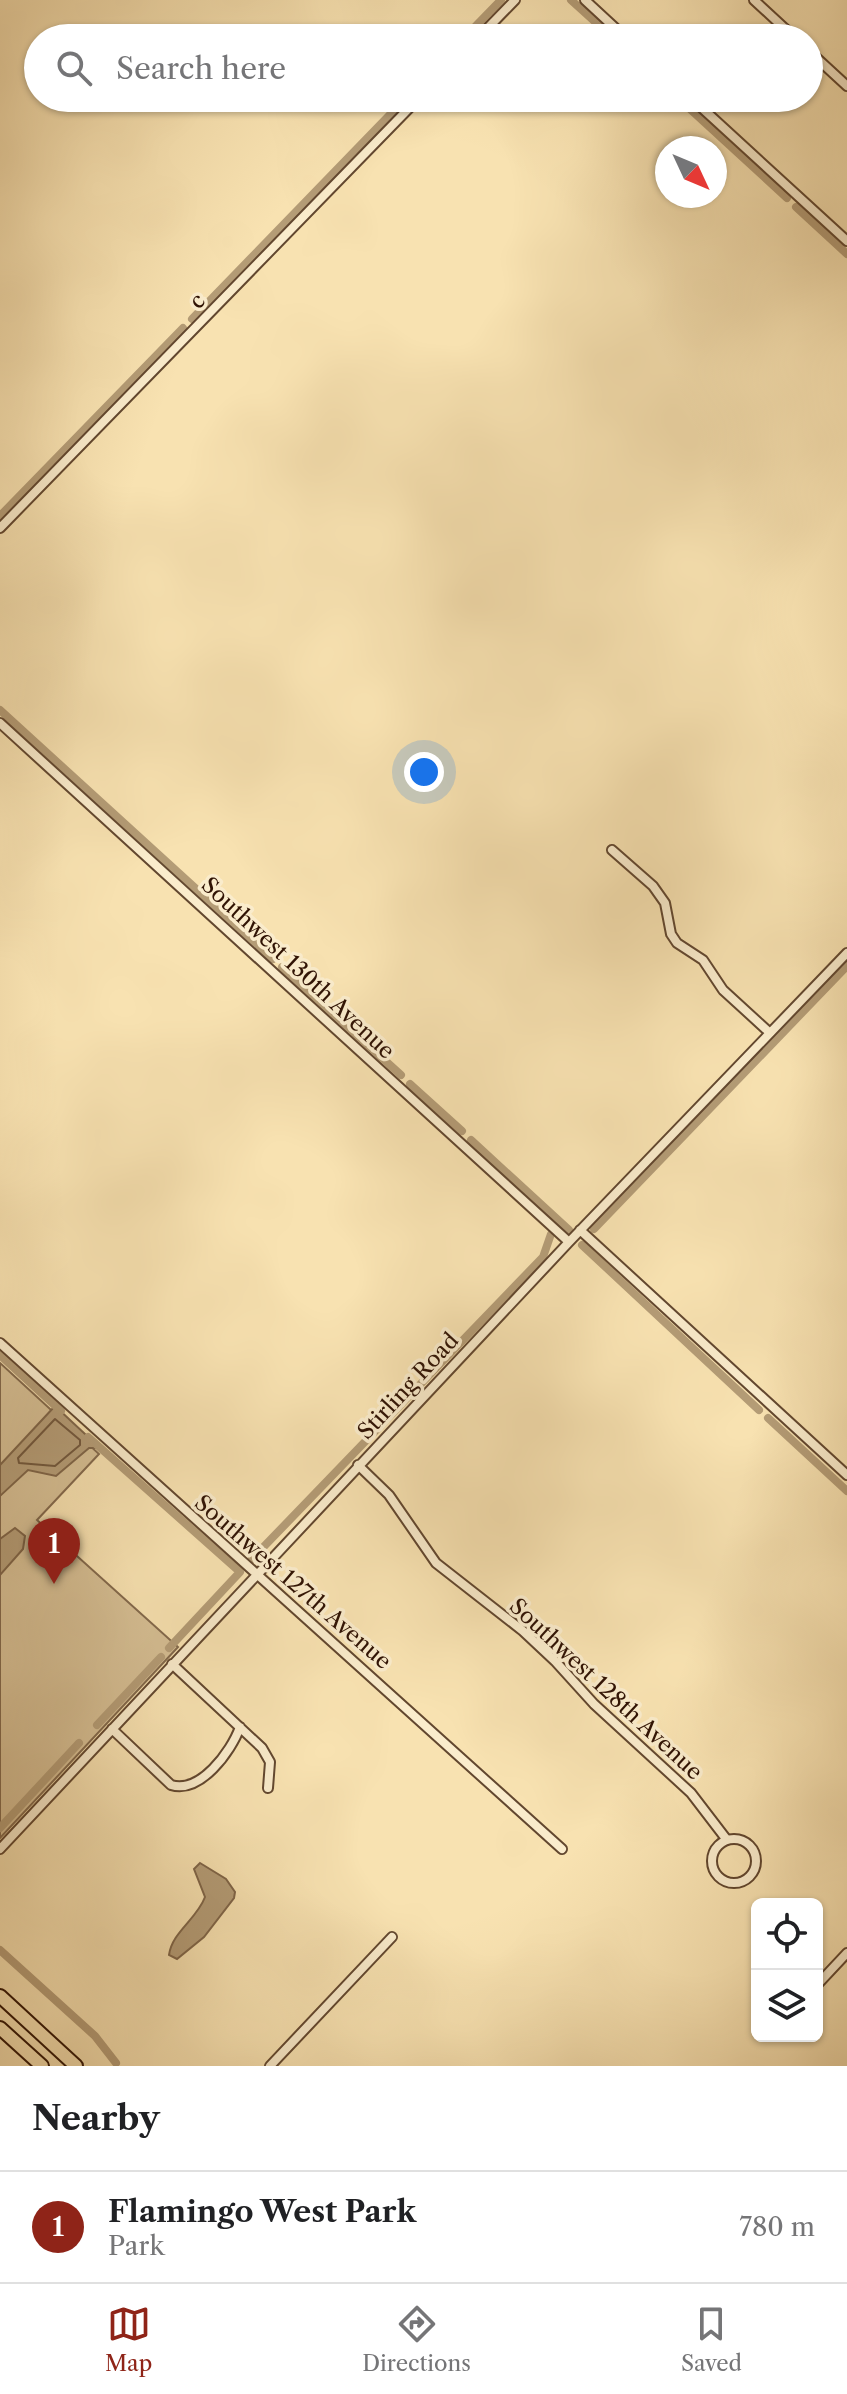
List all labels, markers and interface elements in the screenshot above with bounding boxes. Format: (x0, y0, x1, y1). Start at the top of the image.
search box (24, 24, 823, 112)
icon: search (52, 46, 96, 90)
text: Search here (116, 50, 286, 87)
north arrow (655, 136, 727, 208)
street label: c (183, 287, 211, 315)
your location (404, 752, 444, 792)
street label: Southwest 130th Avenue (196, 871, 400, 1065)
street label: Stirling Road (352, 1327, 464, 1445)
street label: Southwest 127th Avenue (189, 1489, 397, 1675)
pin: 1 (28, 1518, 80, 1584)
street label: Southwest 128th Avenue (504, 1593, 708, 1785)
map controls (751, 1898, 823, 2042)
button: locate (751, 1898, 823, 1970)
button: layers (751, 1970, 823, 2042)
text: Nearby (32, 2097, 160, 2139)
text: Flamingo West Park (108, 2193, 416, 2230)
text: 1 (52, 2211, 64, 2243)
text: 780 m (739, 2211, 815, 2243)
text: Park (108, 2230, 165, 2262)
tab: Map (105, 2302, 152, 2377)
tab: Directions (362, 2302, 471, 2377)
tab: Saved (681, 2302, 742, 2377)

